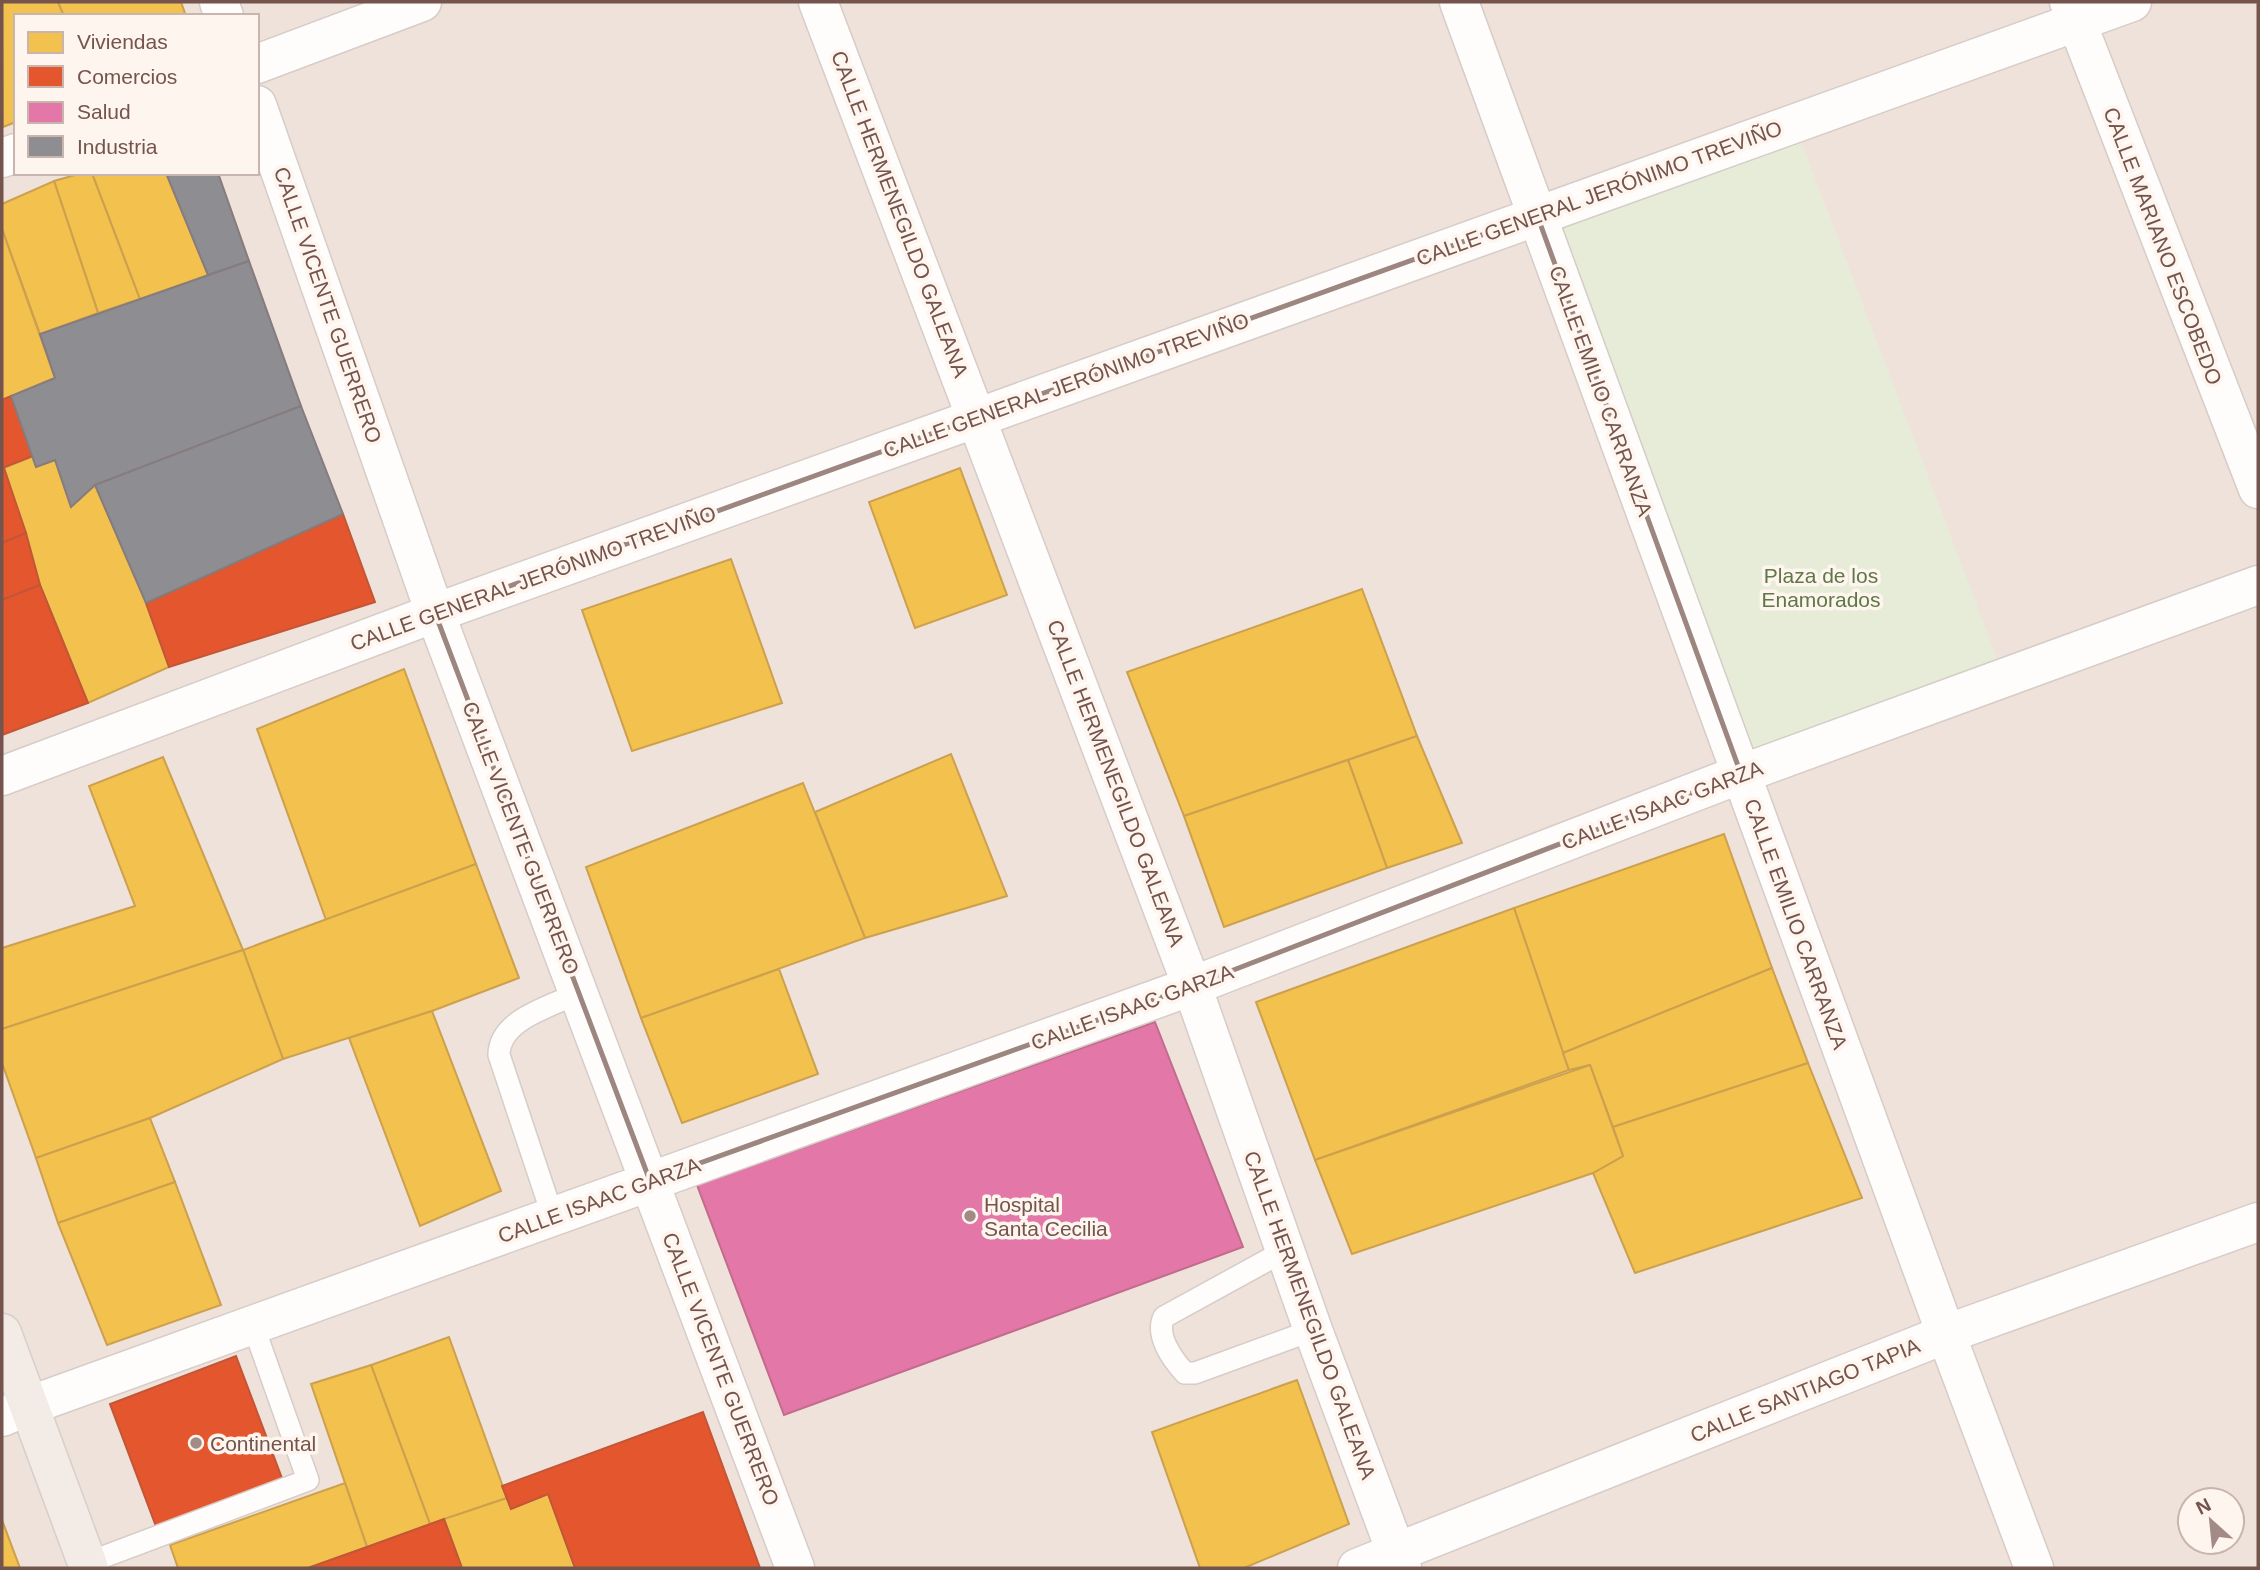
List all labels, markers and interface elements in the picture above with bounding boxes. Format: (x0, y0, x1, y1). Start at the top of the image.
legend (14, 14, 259, 175)
text: Viviendas (77, 30, 168, 53)
street label: CALLE HERMENEGILDO GALEANA (827, 48, 973, 380)
text: Comercios (77, 65, 177, 88)
text: Salud (77, 100, 131, 123)
street label: CALLE MARIANO ESCOBEDO (2099, 104, 2227, 388)
street label: CALLE GENERAL JERÓNIMO TREVIÑO (1413, 116, 1785, 270)
text: Industria (77, 135, 158, 158)
street label: CALLE VICENTE GUERRERO (270, 164, 386, 446)
street label: CALLE EMILIO CARRANZA (1545, 263, 1657, 519)
street label: CALLE GENERAL JERÓNIMO TREVIÑO (880, 308, 1252, 462)
street label: CALLE GENERAL JERÓNIMO TREVIÑO (347, 501, 719, 655)
park label: Plaza de los Enamorados (1761, 564, 1881, 611)
street label: CALLE HERMENEGILDO GALEANA (1043, 617, 1189, 949)
street label: CALLE VICENTE GUERRERO (458, 698, 584, 978)
street label: CALLE ISAAC GARZA (1558, 756, 1766, 854)
street label: CALLE EMILIO CARRANZA (1740, 796, 1852, 1052)
street label: CALLE ISAAC GARZA (1028, 960, 1236, 1054)
street label: CALLE HERMENEGILDO GALEANA (1240, 1148, 1380, 1482)
street label: CALLE ISAAC GARZA (495, 1153, 703, 1247)
place label: Hospital Santa Cecilia (984, 1193, 1108, 1240)
marker: Hospital Santa Cecilia (962, 1208, 978, 1224)
street label: CALLE VICENTE GUERRERO (658, 1229, 784, 1509)
street label: CALLE SANTIAGO TAPIA (1687, 1333, 1923, 1447)
place label: Continental (210, 1432, 316, 1455)
marker: Continental (188, 1435, 204, 1451)
north arrow (2176, 1486, 2246, 1556)
text: N (2193, 1494, 2214, 1519)

